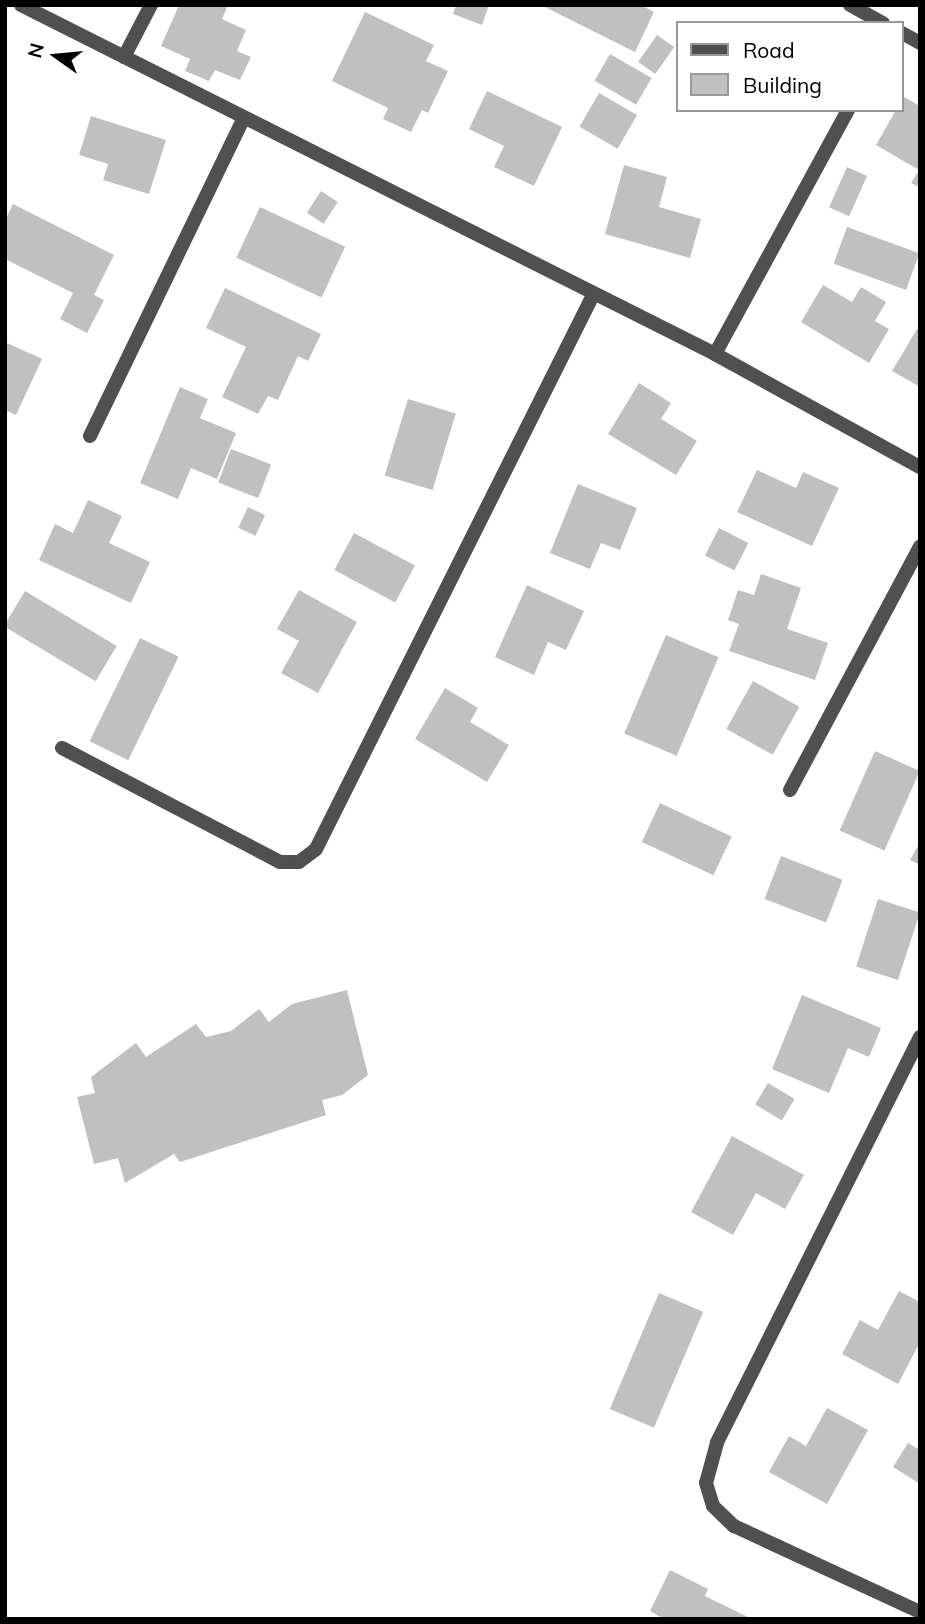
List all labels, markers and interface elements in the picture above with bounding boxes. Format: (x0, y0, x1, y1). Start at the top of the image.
north arrow (21, 21, 91, 91)
legend (676, 21, 904, 112)
text: Road (743, 37, 794, 63)
text: N (22, 41, 49, 61)
text: Building (743, 72, 822, 98)

